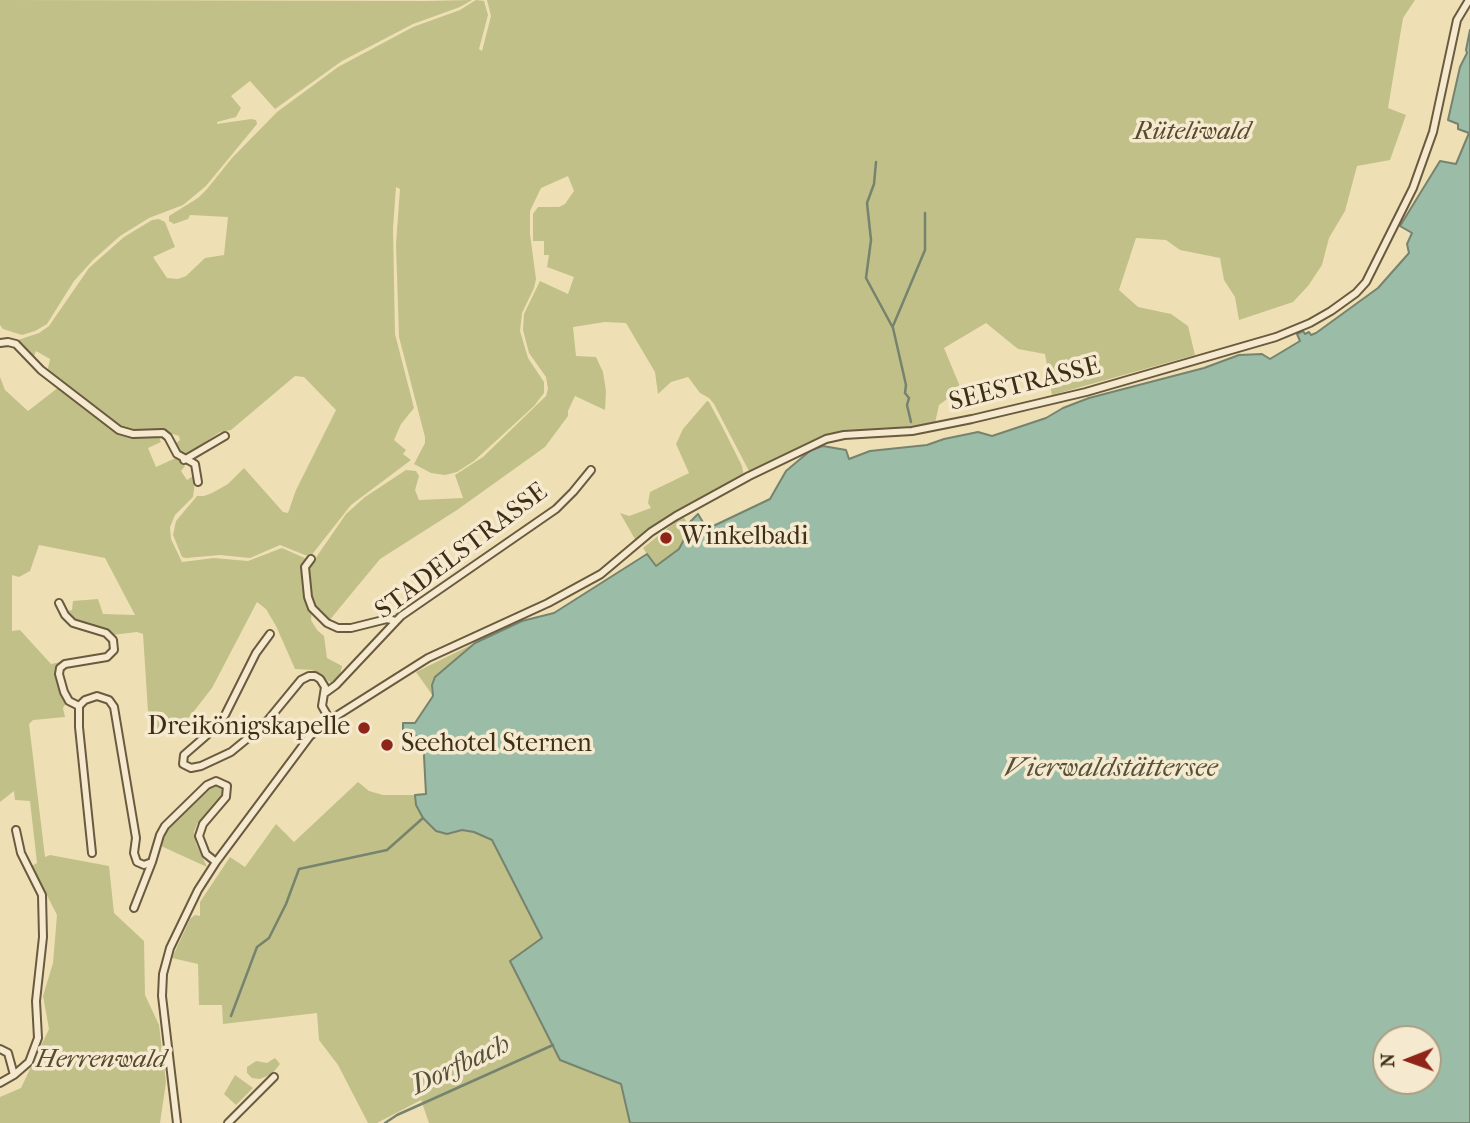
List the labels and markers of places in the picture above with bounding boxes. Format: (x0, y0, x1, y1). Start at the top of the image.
place label: Winkelbadi (680, 522, 808, 554)
marker: Winkelbadi (658, 530, 674, 546)
place label: Dreikönigskapelle (147, 712, 350, 744)
marker: Dreikönigskapelle (356, 720, 372, 736)
place label: Seehotel Sternen (401, 729, 592, 761)
marker: Seehotel Sternen (379, 737, 395, 753)

